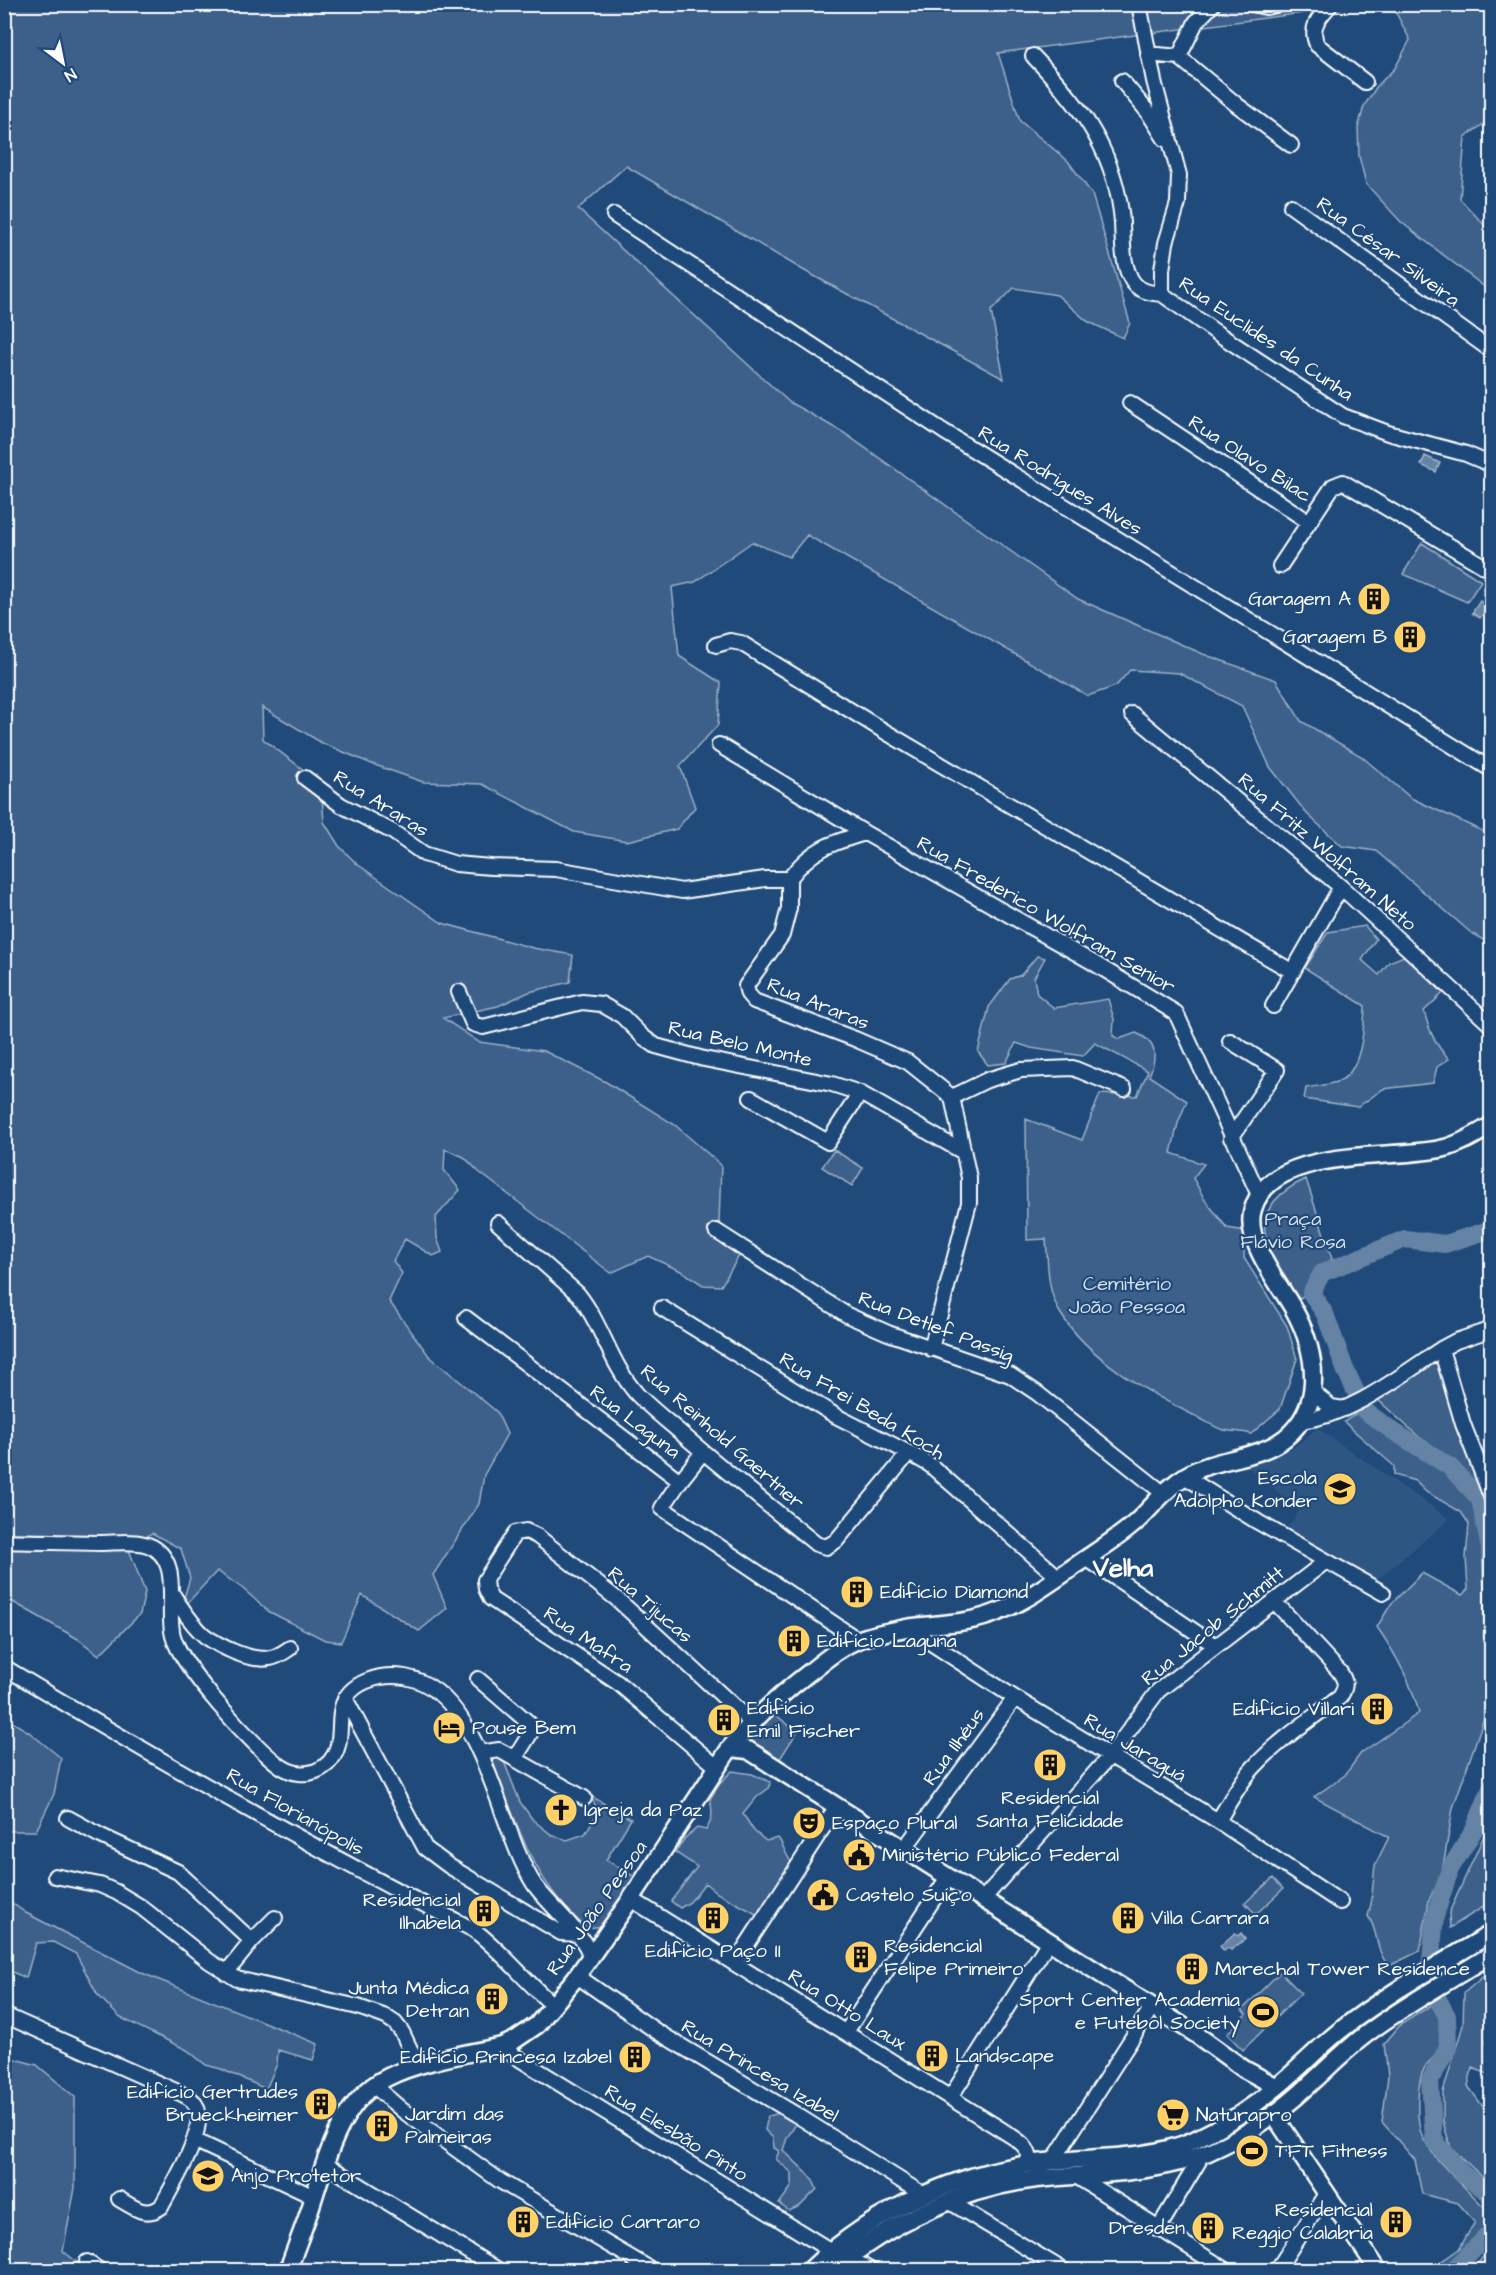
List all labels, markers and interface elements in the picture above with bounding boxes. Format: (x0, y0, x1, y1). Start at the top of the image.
north arrow (33, 33, 93, 93)
text: N (60, 63, 81, 87)
street label: Rua César Silveira (1310, 190, 1466, 314)
street label: Rua Euclides da Cunha (1173, 270, 1359, 408)
street label: Rua Olavo Bilac (1183, 409, 1318, 510)
street label: Rua Rodrigues Alves (972, 419, 1148, 544)
building icon: Garagem A (1356, 581, 1392, 617)
place label: Garagem A (1248, 585, 1351, 614)
building icon: Garagem B (1392, 619, 1428, 655)
place label: Garagem B (1283, 623, 1387, 652)
street label: Rua Araras (328, 764, 434, 844)
street label: Rua Fritz Wolfram Neto (1231, 766, 1423, 938)
street label: Rua Frederico Wolfram Senior (912, 829, 1180, 1001)
street label: Rua Araras (763, 971, 873, 1037)
street label: Rua Belo Monte (665, 1014, 815, 1074)
park label: Praça Flávio Rosa (1240, 1205, 1346, 1256)
park label: Cemitério João Pessoa (1069, 1270, 1185, 1321)
street label: Rua Detlef Passig (854, 1284, 1018, 1371)
street label: Rua Frei Beda Koch (774, 1345, 950, 1467)
street label: Rua Reinhold Gaertner (634, 1358, 810, 1516)
street label: Rua Laguna (583, 1379, 686, 1466)
place label: Escola Adolpho Konder (1174, 1464, 1317, 1515)
school or university icon: Escola Adolpho Konder (1322, 1471, 1358, 1507)
district label: Velha (1092, 1550, 1154, 1586)
street label: Rua Tijucas (601, 1560, 699, 1650)
street label: Rua Jacob Schmitt (1136, 1560, 1290, 1692)
building icon: Edifício Diamond (839, 1574, 875, 1610)
place label: Edifício Diamond (880, 1578, 1028, 1606)
street label: Rua Mafra (538, 1600, 638, 1680)
building icon: Edifício Laguna (776, 1623, 812, 1659)
place label: Edifício Laguna (817, 1627, 957, 1656)
building icon: Edifício Villari (1359, 1691, 1395, 1727)
place label: Edifício Emil Fischer (747, 1694, 860, 1745)
place label: Edifício Villari (1233, 1695, 1354, 1723)
building icon: Edifício Emil Fischer (706, 1702, 742, 1738)
street label: Rua Ilhéus (916, 1702, 992, 1792)
street label: Rua Jaraguá (1078, 1706, 1192, 1791)
hotel icon: Pouse Bem (431, 1710, 467, 1746)
place label: Pouse Bem (472, 1714, 576, 1742)
building icon: Residencial Santa Felicidade (1032, 1747, 1068, 1783)
street label: Rua Florianópolis (221, 1761, 369, 1863)
place label: Residencial Santa Felicidade (976, 1784, 1124, 1835)
church icon: Igreja da Paz (543, 1792, 579, 1828)
place label: Igreja da Paz (584, 1796, 702, 1825)
theatre icon: Espaço Plural (791, 1805, 827, 1841)
place label: Espaço Plural (832, 1809, 958, 1837)
street label: Rua João Pessoa (540, 1835, 654, 1981)
public building icon: Ministério Público Federal (841, 1837, 877, 1873)
place label: Ministério Público Federal (882, 1841, 1119, 1869)
public building icon: Castelo Suíço (805, 1877, 841, 1913)
place label: Castelo Suíço (846, 1881, 972, 1909)
place label: Residencial Ilhabela (363, 1886, 461, 1937)
building icon: Residencial Ilhabela (466, 1893, 502, 1929)
building icon: Edifício Paço II (695, 1900, 731, 1936)
building icon: Villa Carrara (1110, 1900, 1146, 1936)
place label: Villa Carrara (1151, 1904, 1269, 1932)
place label: Residencial Felipe Primeiro (884, 1932, 1023, 1983)
place label: Edifício Paço II (645, 1937, 781, 1965)
building icon: Residencial Felipe Primeiro (843, 1939, 879, 1975)
building icon: Marechal Tower Residence (1174, 1951, 1210, 1987)
place label: Marechal Tower Residence (1215, 1955, 1470, 1983)
street label: Rua Otto Laux (782, 1962, 912, 2058)
place label: Junta Médica Detran (349, 1974, 469, 2025)
building icon: Junta Médica Detran (474, 1981, 510, 2017)
place label: Sport Center Academia e Futebol Society (1019, 1986, 1240, 2038)
sports icon: Sport Center Academia e Futebol Society (1245, 1994, 1281, 2030)
street label: Rua Princesa Izabel (676, 2013, 844, 2129)
building icon: Landscape (914, 2038, 950, 2074)
building icon: Edifício Princesa Izabel (617, 2039, 653, 2075)
place label: Landscape (955, 2042, 1054, 2070)
place label: Edifício Princesa Izabel (400, 2043, 612, 2071)
place label: Edifício Gertrudes Brueckheimer (127, 2078, 298, 2129)
street label: Rua Elesbão Pinto (599, 2078, 753, 2188)
building icon: Edifício Gertrudes Brueckheimer (303, 2086, 339, 2122)
supermarket icon: Naturapro (1155, 2097, 1191, 2133)
place label: Jardim das Palmeiras (405, 2100, 504, 2151)
place label: Naturapro (1196, 2101, 1292, 2129)
building icon: Jardim das Palmeiras (364, 2108, 400, 2144)
sports icon: TFT Fitness (1234, 2133, 1270, 2169)
place label: TFT Fitness (1275, 2137, 1388, 2165)
school or university icon: Anjo Protetor (190, 2158, 226, 2194)
place label: Anjo Protetor (231, 2162, 361, 2190)
place label: Residencial Reggio Calabria (1232, 2196, 1373, 2248)
building icon: Edifício Carraro (505, 2204, 541, 2240)
building icon: Residencial Reggio Calabria (1378, 2204, 1414, 2240)
place label: Edifício Carraro (546, 2208, 700, 2236)
building icon: Dresden (1190, 2210, 1226, 2246)
place label: Dresden (1109, 2214, 1185, 2242)

